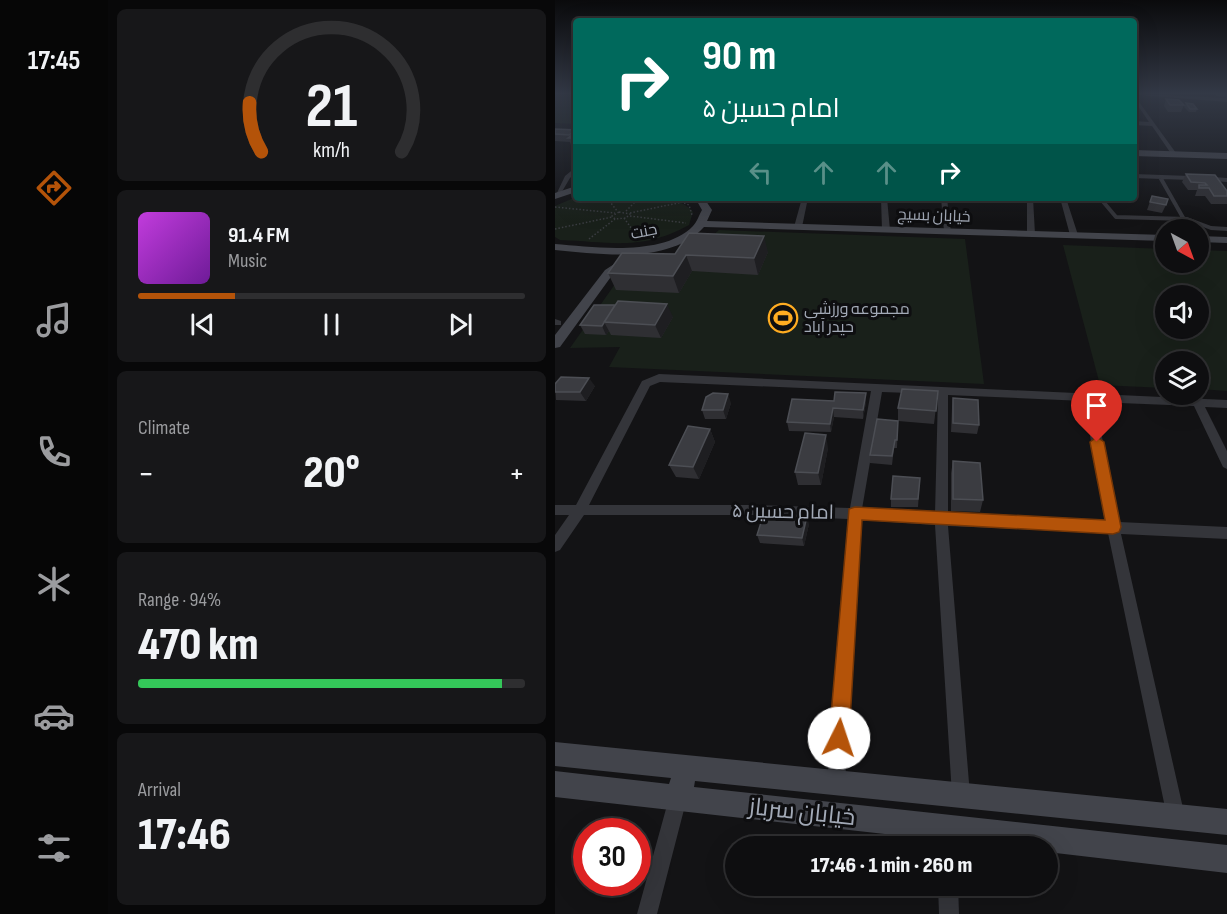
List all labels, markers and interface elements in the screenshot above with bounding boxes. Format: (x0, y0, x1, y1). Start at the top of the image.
text: 90 m (702, 31, 776, 82)
icon: right (603, 42, 681, 120)
text: 17:45 (28, 45, 80, 77)
text: 21 (306, 70, 357, 145)
text: امام حسین ۵ (702, 93, 840, 125)
text: km/h (313, 138, 350, 163)
icon: left (744, 156, 777, 189)
icon: ahead (807, 156, 840, 189)
icon: ahead (870, 156, 903, 189)
icon: right (933, 156, 966, 189)
icon: directions (33, 167, 75, 209)
street label: خیابان بسیج (897, 205, 971, 228)
north arrow (1155, 219, 1209, 273)
map controls (1155, 219, 1209, 405)
street label: جنت (629, 220, 659, 244)
text: 91.4 FM (228, 222, 289, 249)
text: Music (228, 249, 267, 273)
button: sound (1155, 285, 1209, 339)
icon: music (33, 299, 75, 341)
place label: مجموعه ورزشی حیدر آباد (804, 300, 910, 337)
sports icon: مجموعه ورزشی حیدر آباد (767, 302, 799, 334)
icon: previous (186, 308, 219, 341)
icon: pause (315, 308, 348, 341)
icon: next (444, 308, 477, 341)
button: layers (1155, 351, 1209, 405)
pin (1071, 380, 1122, 442)
icon: arrive (1080, 389, 1113, 422)
text: Climate (138, 416, 190, 440)
icon: phone (33, 431, 75, 473)
text: 20° (303, 446, 360, 501)
text: − (138, 454, 154, 494)
text: + (509, 454, 525, 494)
street label: امام حسین ۵ (732, 499, 834, 526)
icon: climate (33, 563, 75, 605)
text: Range · 94% (138, 588, 221, 612)
text: 470 km (138, 618, 258, 673)
icon: car (33, 695, 75, 737)
position arrow (807, 706, 871, 770)
text: Arrival (138, 778, 181, 802)
street label: خیابان سرباز (745, 792, 857, 832)
text: 17:46 (138, 808, 231, 863)
speed limit sign: 30 (573, 818, 651, 896)
icon: filters (33, 827, 75, 869)
text: 17:46 · 1 min · 260 m (811, 852, 972, 879)

